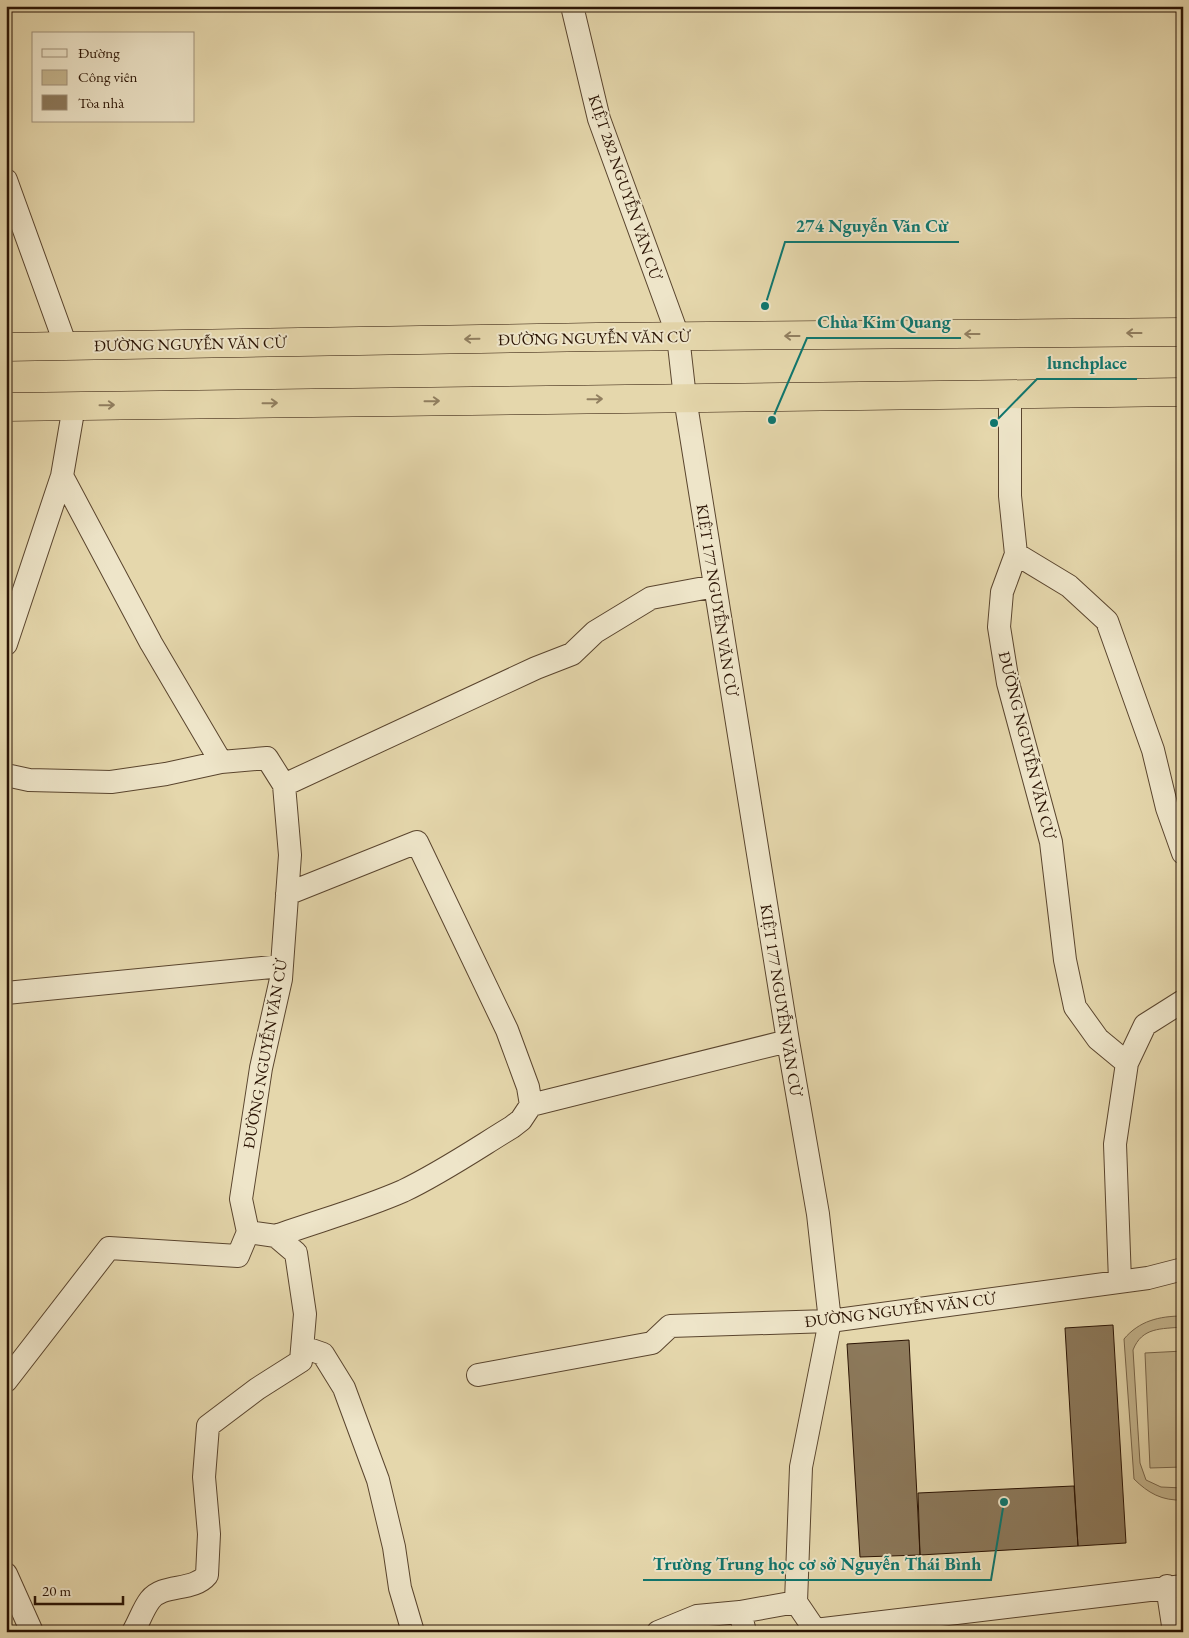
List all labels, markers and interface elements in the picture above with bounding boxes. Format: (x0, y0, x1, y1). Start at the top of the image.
legend (32, 32, 195, 122)
text: Đường (78, 43, 120, 62)
text: Công viên (78, 67, 138, 86)
street label: KIỆT 282 NGUYỄN VĂN CỪ (583, 92, 667, 283)
text: Tòa nhà (78, 93, 124, 112)
callout: 274 Nguyễn Văn Cừ (785, 209, 959, 242)
text: 274 Nguyễn Văn Cừ (795, 214, 949, 237)
callout: Chùa Kim Quang (807, 305, 961, 338)
text: Chùa Kim Quang (817, 310, 952, 333)
street label: ĐƯỜNG NGUYỄN VĂN CỪ (498, 326, 691, 350)
one-way arrow (1126, 328, 1142, 338)
one-way arrow (964, 329, 980, 339)
one-way arrow (784, 331, 800, 341)
street label: ĐƯỜNG NGUYỄN VĂN CỪ (94, 332, 287, 356)
one-way arrow (464, 335, 480, 344)
callout: lunchplace (1037, 346, 1137, 379)
text: lunchplace (1047, 351, 1127, 374)
one-way arrow (586, 394, 603, 404)
one-way arrow (424, 396, 440, 406)
one-way arrow (262, 398, 278, 408)
one-way arrow (99, 400, 115, 410)
street label: KIỆT 177 NGUYỄN VĂN CỪ (691, 502, 743, 699)
street label: ĐƯỜNG NGUYỄN VĂN CỪ (994, 649, 1061, 842)
street label: KIỆT 177 NGUYỄN VĂN CỪ (755, 902, 807, 1099)
street label: ĐƯỜNG NGUYỄN VĂN CỪ (238, 956, 292, 1150)
street label: ĐƯỜNG NGUYỄN VĂN CỪ (803, 1288, 998, 1332)
callout: Trường Trung học cơ sở Nguyễn Thái Bình (643, 1547, 991, 1580)
text: Trường Trung học cơ sở Nguyễn Thái Bình (653, 1552, 981, 1575)
scale bar (35, 1573, 122, 1605)
text: 20 m (42, 1581, 71, 1600)

